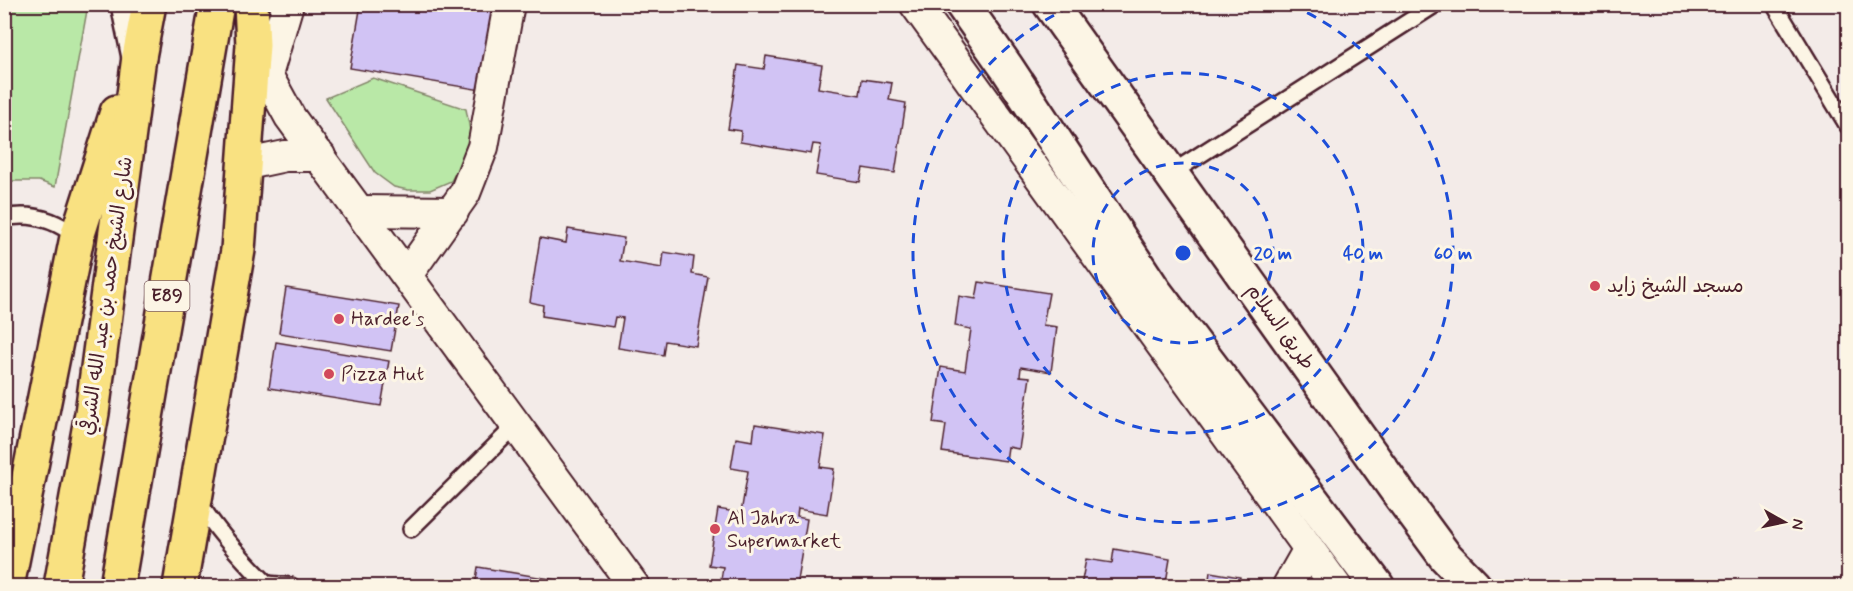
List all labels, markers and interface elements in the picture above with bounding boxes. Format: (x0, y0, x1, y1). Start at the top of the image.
street label: شارع الشيخ حمد بن عبد الله الشرقي (73, 155, 140, 437)
text: 20 m (1254, 242, 1292, 266)
text: 40 m (1343, 242, 1383, 266)
text: 60 m (1434, 242, 1472, 266)
centre of rings (1173, 243, 1193, 263)
place label: مسجد الشيخ زايد (1607, 273, 1744, 300)
street label: طريق السلام (1239, 278, 1321, 376)
marker: مسجد الشيخ زايد (1588, 279, 1602, 293)
road number: E89 (144, 281, 190, 311)
place label: Hardee's (351, 306, 424, 333)
marker: Hardee's (332, 312, 346, 326)
place label: Pizza Hut (341, 361, 424, 388)
marker: Pizza Hut (322, 367, 336, 381)
north arrow (1754, 492, 1814, 552)
place label: Al Jahra Supermarket (727, 505, 841, 555)
text: N (1786, 517, 1809, 531)
marker: Al Jahra Supermarket (708, 522, 722, 536)

